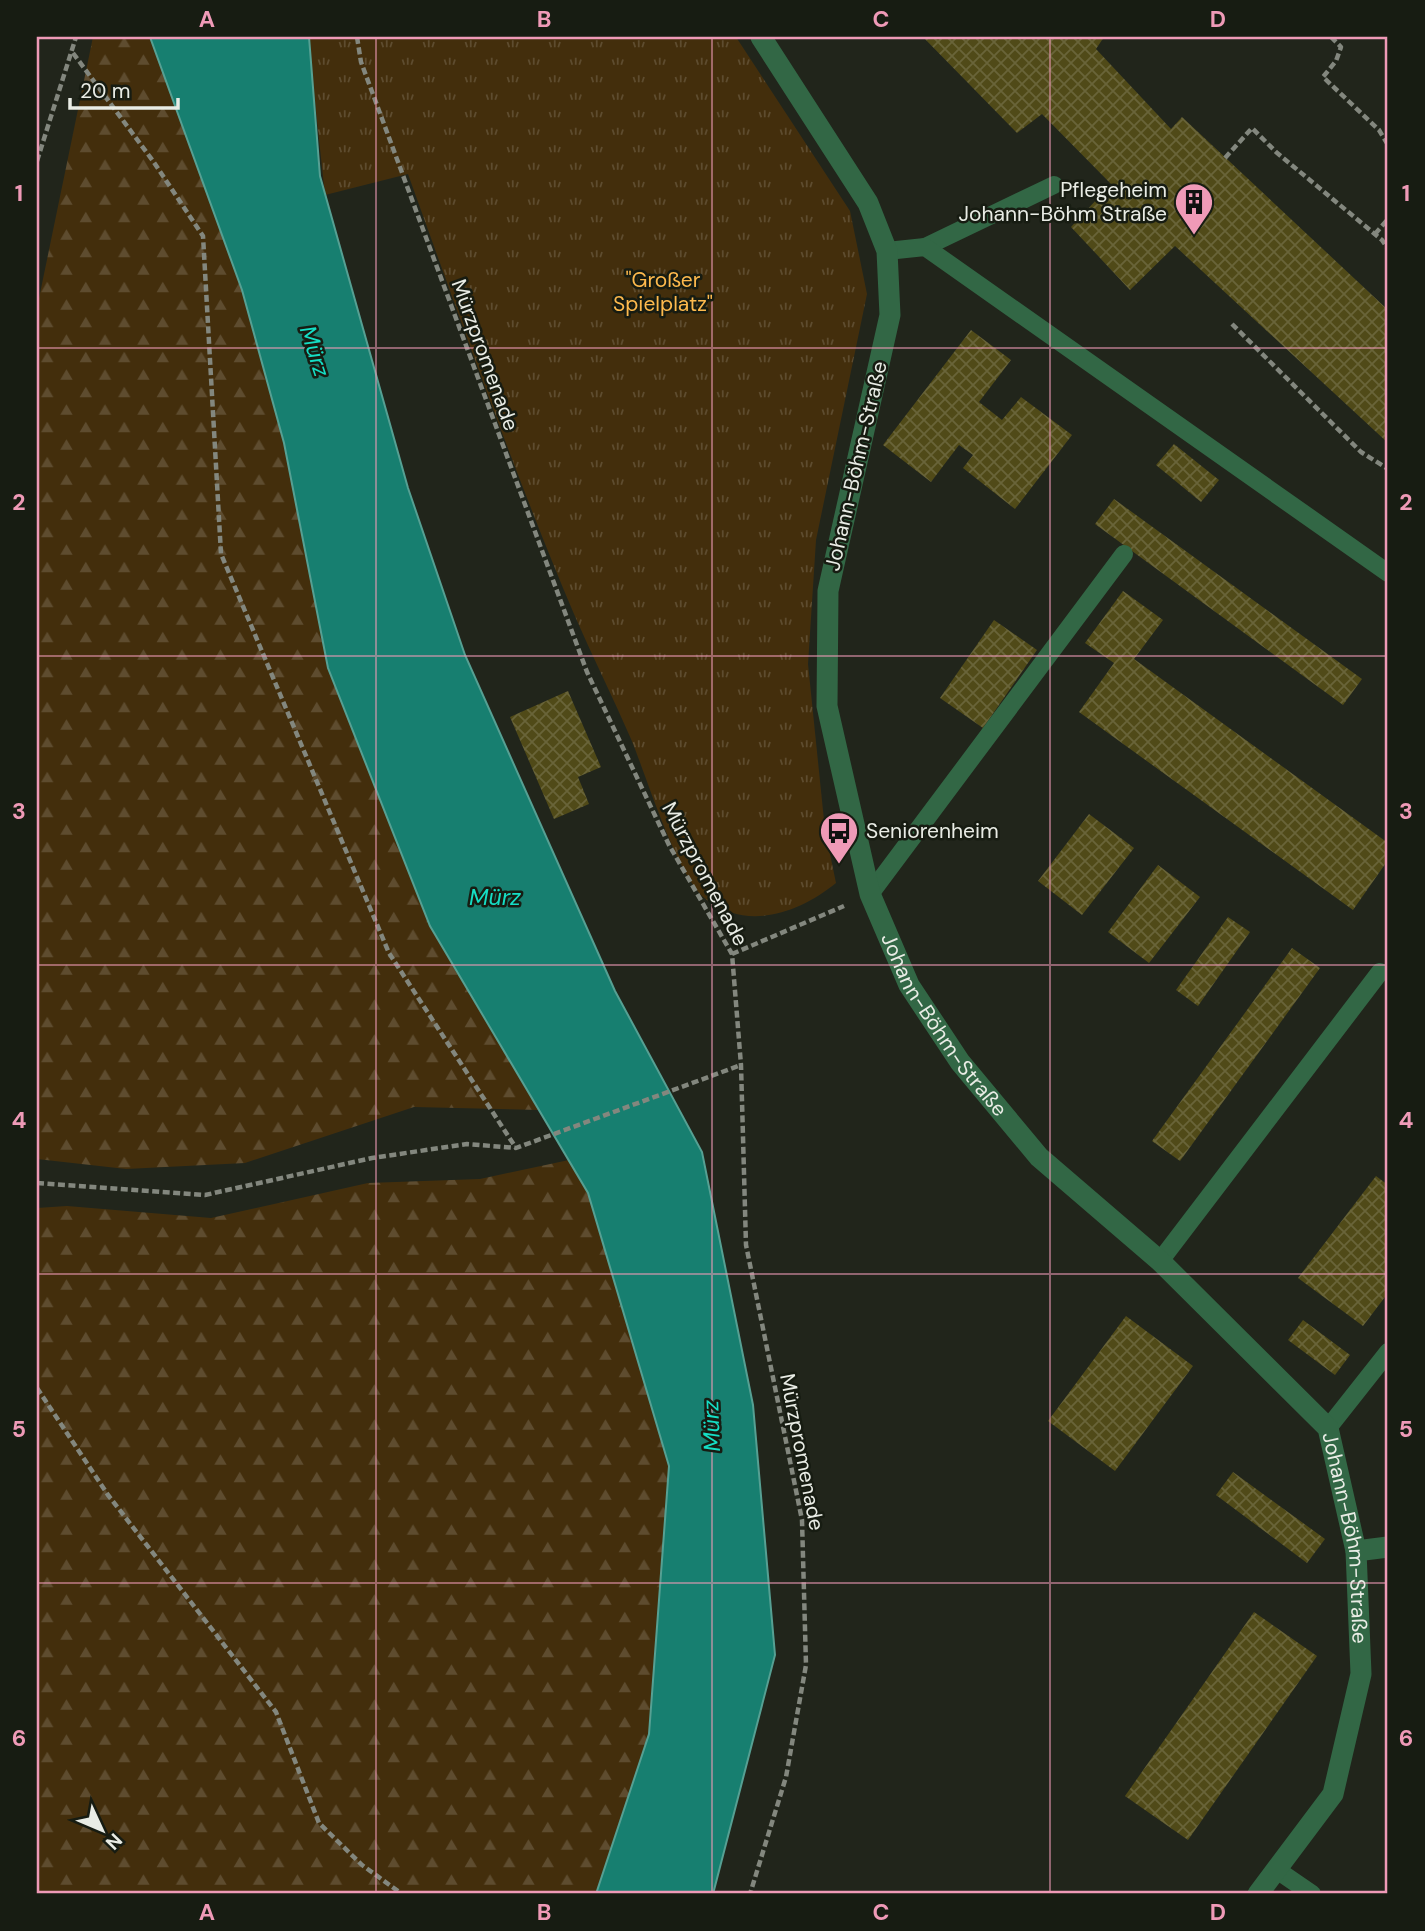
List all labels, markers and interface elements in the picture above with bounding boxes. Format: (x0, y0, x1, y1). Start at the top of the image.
text: A (199, 4, 215, 34)
text: B (537, 4, 551, 34)
text: C (873, 4, 889, 34)
text: D (1210, 4, 1226, 34)
scale bar (70, 66, 178, 110)
text: 20 m (80, 77, 131, 105)
place label: Pflegeheim Johann-Böhm Straße (958, 176, 1167, 228)
text: 1 (15, 178, 23, 208)
text: 1 (1402, 178, 1410, 208)
building icon: Pflegeheim Johann-Böhm Straße (1173, 181, 1215, 236)
park label: "Großer Spielplatz" (613, 266, 713, 318)
street label: Mürzpromenade (445, 275, 525, 435)
water label: Mürz (293, 322, 337, 381)
street label: Johann-Böhm-Straße (818, 358, 894, 574)
text: 2 (12, 487, 26, 517)
text: 2 (1399, 487, 1413, 517)
text: 3 (12, 796, 26, 826)
text: 3 (1399, 796, 1413, 826)
street label: Mürzpromenade (655, 797, 755, 951)
bus stop icon: Seniorenheim (818, 810, 860, 865)
place label: Seniorenheim (866, 817, 999, 845)
water label: Mürz (469, 882, 521, 912)
street label: Johann-Böhm-Straße (874, 929, 1014, 1122)
text: 4 (12, 1105, 27, 1135)
text: 4 (1399, 1105, 1414, 1135)
street label: Mürzpromenade (773, 1371, 831, 1533)
water label: Mürz (695, 1399, 727, 1452)
text: 5 (12, 1414, 26, 1444)
text: 5 (1399, 1414, 1413, 1444)
street label: Johann-Böhm-Straße (1315, 1429, 1374, 1644)
text: 6 (12, 1723, 26, 1753)
text: 6 (1399, 1723, 1413, 1753)
north arrow (66, 1794, 136, 1864)
text: N (100, 1828, 128, 1855)
text: A (199, 1897, 215, 1927)
text: B (537, 1897, 551, 1927)
text: C (873, 1897, 889, 1927)
text: D (1210, 1897, 1226, 1927)

